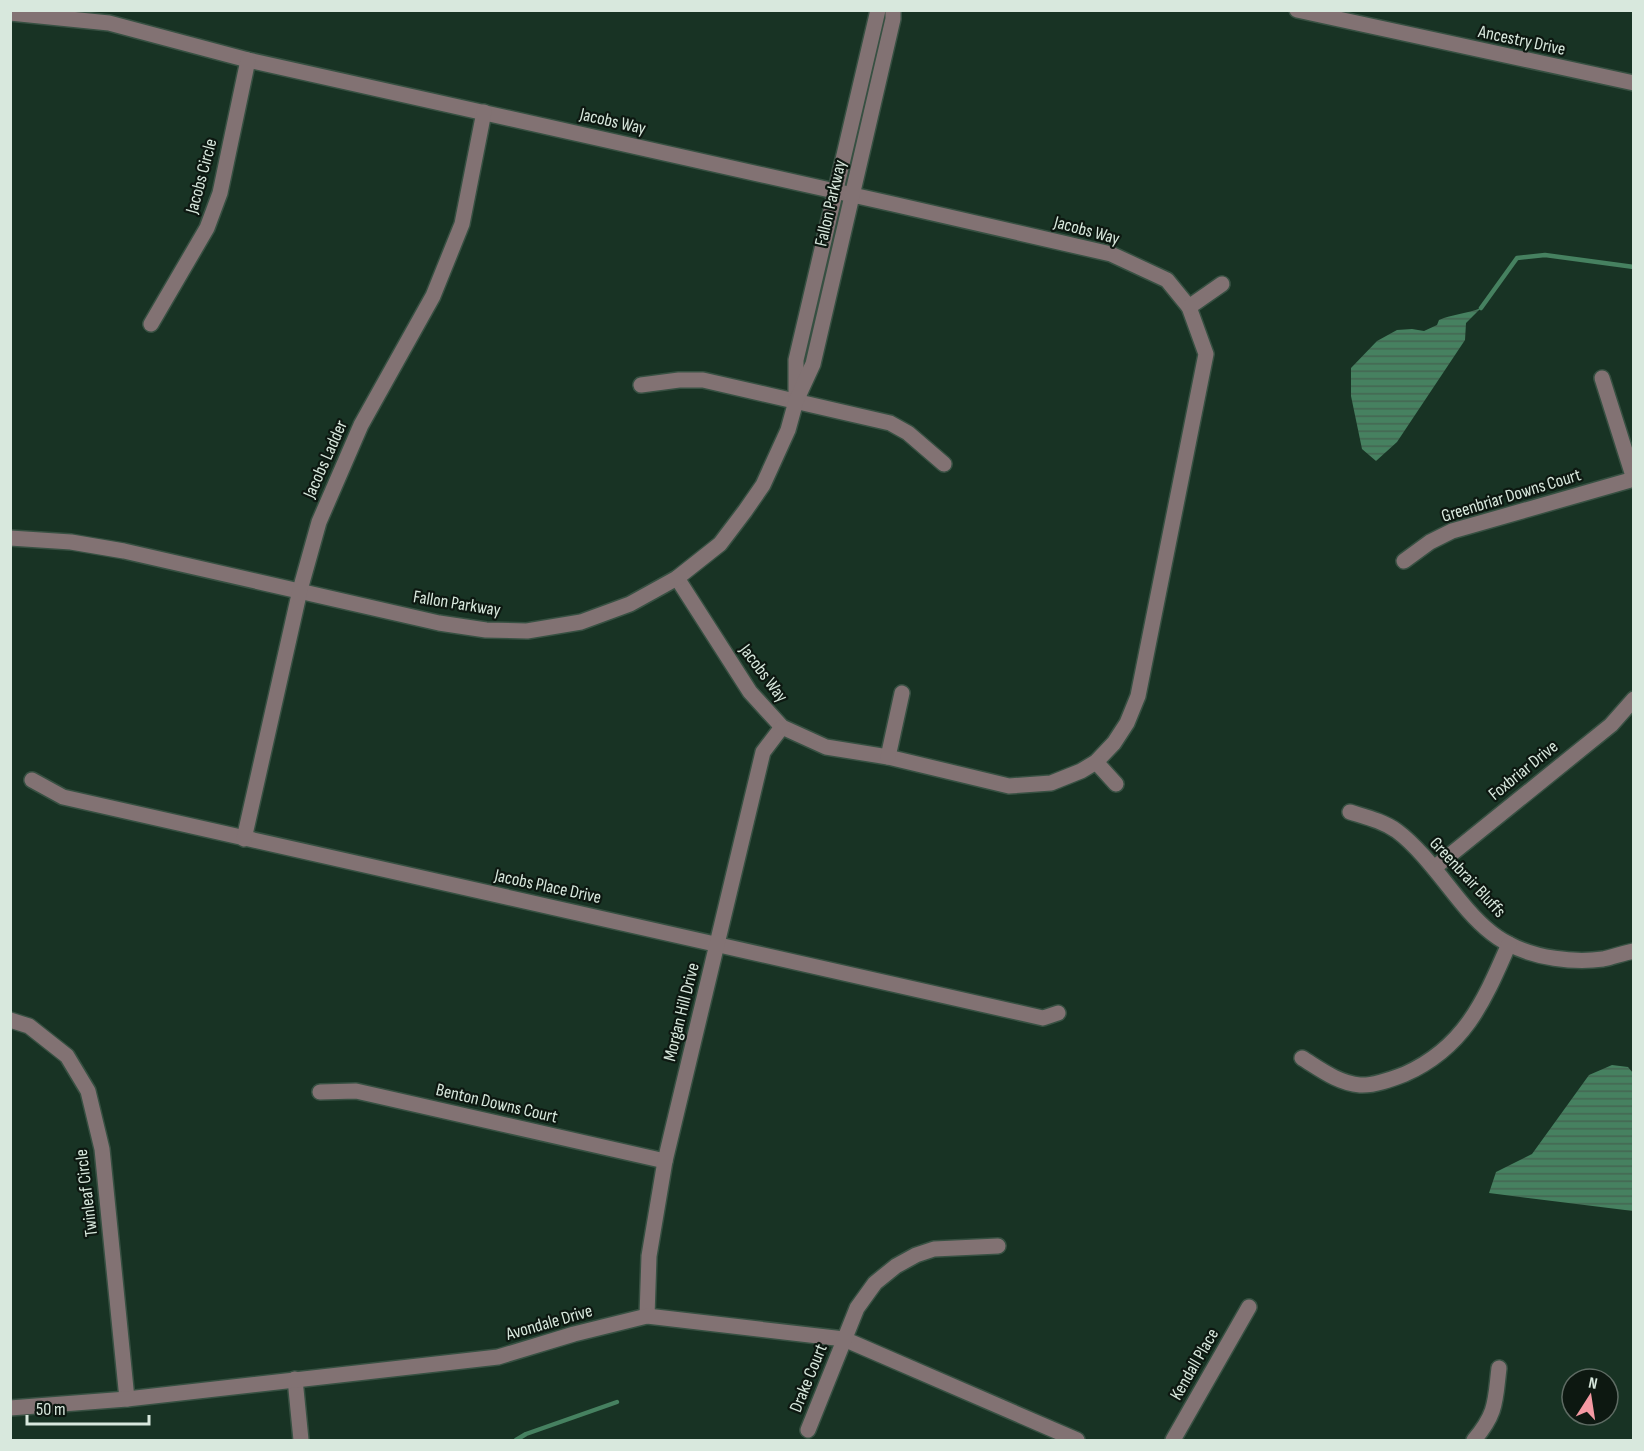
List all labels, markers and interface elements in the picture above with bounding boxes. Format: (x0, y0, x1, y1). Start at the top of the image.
street label: Ancestry Drive (1475, 21, 1567, 60)
street label: Jacobs Way (577, 103, 648, 139)
street label: Jacobs Circle (181, 136, 222, 217)
street label: Fallon Parkway (810, 158, 851, 248)
street label: Jacobs Way (1051, 211, 1122, 249)
street label: Jacobs Ladder (299, 417, 352, 502)
street label: Greenbriar Downs Court (1439, 464, 1584, 527)
street label: Fallon Parkway (412, 586, 502, 621)
street label: Jacobs Way (734, 639, 792, 706)
street label: Foxbriar Drive (1484, 736, 1562, 805)
street label: Greenbrair Bluffs (1425, 833, 1510, 922)
street label: Jacobs Place Drive (492, 865, 603, 908)
street label: Morgan Hill Drive (659, 961, 704, 1064)
street label: Benton Downs Court (434, 1079, 560, 1128)
street label: Twinleaf Circle (71, 1148, 102, 1238)
street label: Avondale Drive (503, 1300, 595, 1345)
street label: Kendall Place (1166, 1325, 1223, 1404)
street label: Drake Court (785, 1341, 832, 1415)
north arrow (1560, 1367, 1620, 1427)
text: N (1587, 1374, 1599, 1394)
scale bar (27, 1388, 148, 1426)
text: 50 m (36, 1399, 66, 1420)

